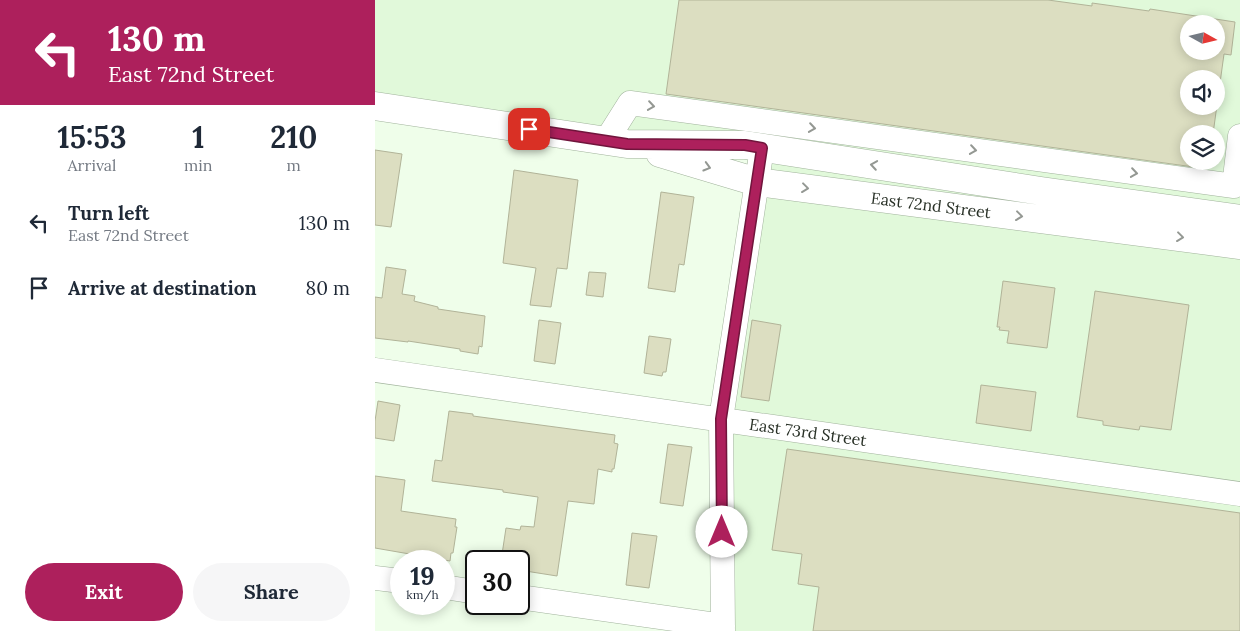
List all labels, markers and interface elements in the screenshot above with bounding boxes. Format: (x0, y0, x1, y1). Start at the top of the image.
north arrow (1180, 15, 1225, 60)
map controls (1180, 15, 1225, 170)
text: 130 m (108, 16, 205, 61)
icon: left (25, 20, 90, 85)
text: East 72nd Street (108, 60, 274, 88)
button: sound (1180, 70, 1225, 115)
one-way arrow (648, 100, 656, 111)
pin (508, 108, 550, 150)
icon: arrive (515, 115, 543, 143)
text: 15:53 (58, 118, 126, 156)
text: 1 (192, 118, 204, 156)
text: 210 (270, 118, 317, 156)
one-way arrow (808, 123, 817, 133)
button: layers (1180, 125, 1225, 170)
one-way arrow (969, 145, 978, 155)
text: Arrival (68, 155, 116, 175)
text: min (184, 155, 213, 175)
text: m (287, 155, 301, 175)
one-way arrow (870, 161, 878, 171)
one-way arrow (702, 162, 711, 172)
one-way arrow (1130, 167, 1139, 177)
one-way arrow (802, 182, 810, 193)
street label: East 72nd Street (870, 188, 993, 222)
text: Turn left (68, 201, 149, 225)
icon: left (25, 209, 53, 237)
one-way arrow (1015, 210, 1023, 221)
text: 130 m (299, 211, 350, 235)
text: East 72nd Street (68, 225, 189, 245)
one-way arrow (1176, 231, 1184, 242)
icon: arrive (25, 274, 53, 302)
text: Arrive at destination (68, 276, 257, 300)
text: 80 m (306, 276, 350, 300)
street label: East 73rd Street (748, 414, 869, 450)
position arrow (695, 505, 747, 557)
speed limit sign: 30 (465, 550, 530, 615)
text: 19 (410, 560, 435, 592)
button: Exit (25, 563, 183, 621)
button: Share (193, 563, 350, 621)
text: km/h (406, 587, 439, 602)

